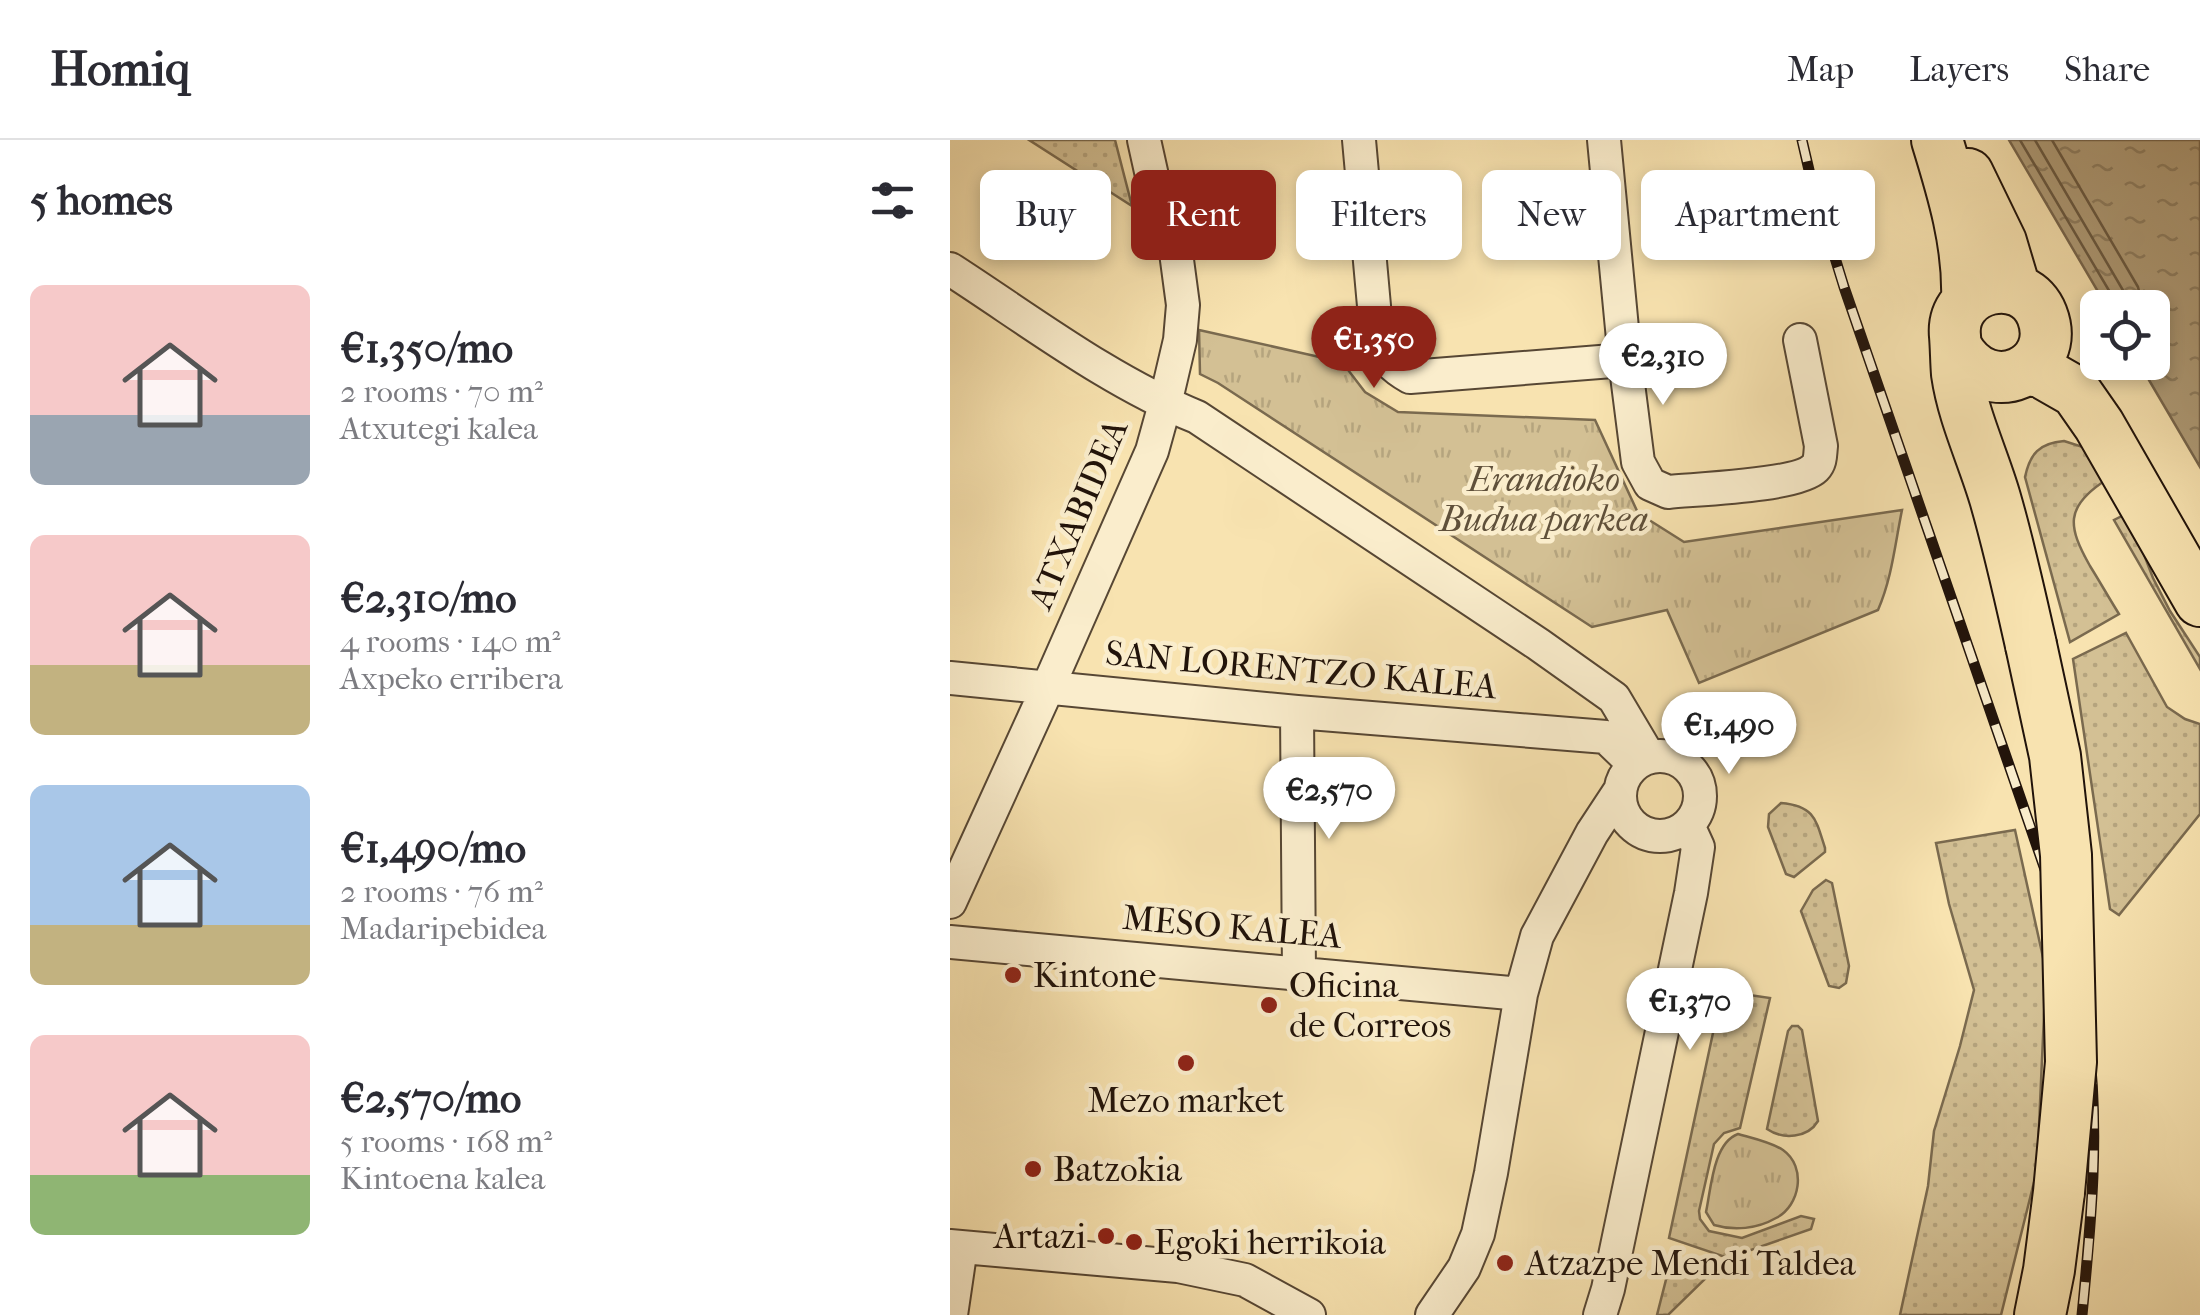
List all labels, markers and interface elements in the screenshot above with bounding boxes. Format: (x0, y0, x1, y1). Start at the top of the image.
text: Homiq (50, 41, 190, 97)
text: Map (1787, 49, 1854, 90)
text: Layers (1909, 49, 2009, 90)
text: Share (2064, 49, 2150, 90)
chip: Buy (980, 170, 1111, 260)
chip: Rent (1131, 170, 1276, 260)
chip: Filters (1296, 170, 1462, 260)
chip: New (1482, 170, 1621, 260)
chip: Apartment (1641, 170, 1875, 260)
icon: filters (865, 173, 920, 228)
text: 5 homes (30, 176, 173, 225)
map controls (2080, 290, 2170, 380)
button: locate (2080, 290, 2170, 380)
pin: €1,350 (1293, 306, 1455, 391)
text: €1,350 (1333, 320, 1415, 357)
pin: €2,310 (1582, 323, 1744, 408)
text: €1,350/mo (340, 324, 513, 373)
icon: home (110, 325, 230, 445)
text: €2,310 (1621, 337, 1705, 374)
text: 2 rooms · 70 m² (340, 373, 543, 410)
text: Atxutegi kalea (340, 410, 538, 447)
street label: ATXABIDEA (1019, 413, 1136, 617)
park label: Erandioko Budua parkea (1438, 459, 1648, 540)
text: €2,310/mo (340, 574, 516, 623)
icon: home (110, 575, 230, 695)
text: 4 rooms · 140 m² (340, 623, 561, 660)
street label: SAN LORENTZO KALEA (1104, 632, 1499, 708)
text: Axpeko erribera (340, 660, 563, 697)
pin: €1,490 (1648, 692, 1810, 777)
text: €1,490 (1683, 706, 1775, 743)
pin: €2,570 (1248, 757, 1410, 842)
text: €2,570 (1285, 771, 1373, 808)
text: €1,490/mo (340, 824, 526, 873)
icon: home (110, 825, 230, 945)
text: 2 rooms · 76 m² (340, 873, 543, 910)
street label: MESO KALEA (1121, 897, 1344, 957)
text: Madaripebidea (340, 910, 546, 947)
place label: Kintone (1033, 955, 1156, 996)
marker: Kintone (1002, 964, 1024, 986)
place label: Oficina de Correos (1289, 965, 1452, 1046)
pin: €1,370 (1609, 968, 1771, 1053)
text: €1,370 (1649, 982, 1732, 1019)
marker: Oficina de Correos (1258, 994, 1280, 1016)
marker: Mezo market (1175, 1052, 1197, 1074)
text: €2,570/mo (340, 1074, 521, 1123)
icon: home (110, 1075, 230, 1195)
place label: Mezo market (1088, 1080, 1285, 1121)
text: 5 rooms · 168 m² (340, 1123, 552, 1160)
place label: Batzokia (1053, 1149, 1183, 1190)
marker: Batzokia (1022, 1158, 1044, 1180)
text: Kintoena kalea (340, 1160, 545, 1197)
place label: Artazi (992, 1216, 1086, 1257)
place label: Egoki herrikoia (1154, 1222, 1387, 1263)
marker: Artazi (1095, 1225, 1117, 1247)
marker: Egoki herrikoia (1123, 1231, 1145, 1253)
place label: Atzazpe Mendi Taldea (1523, 1243, 1856, 1284)
marker: Atzazpe Mendi Taldea (1494, 1252, 1516, 1274)

